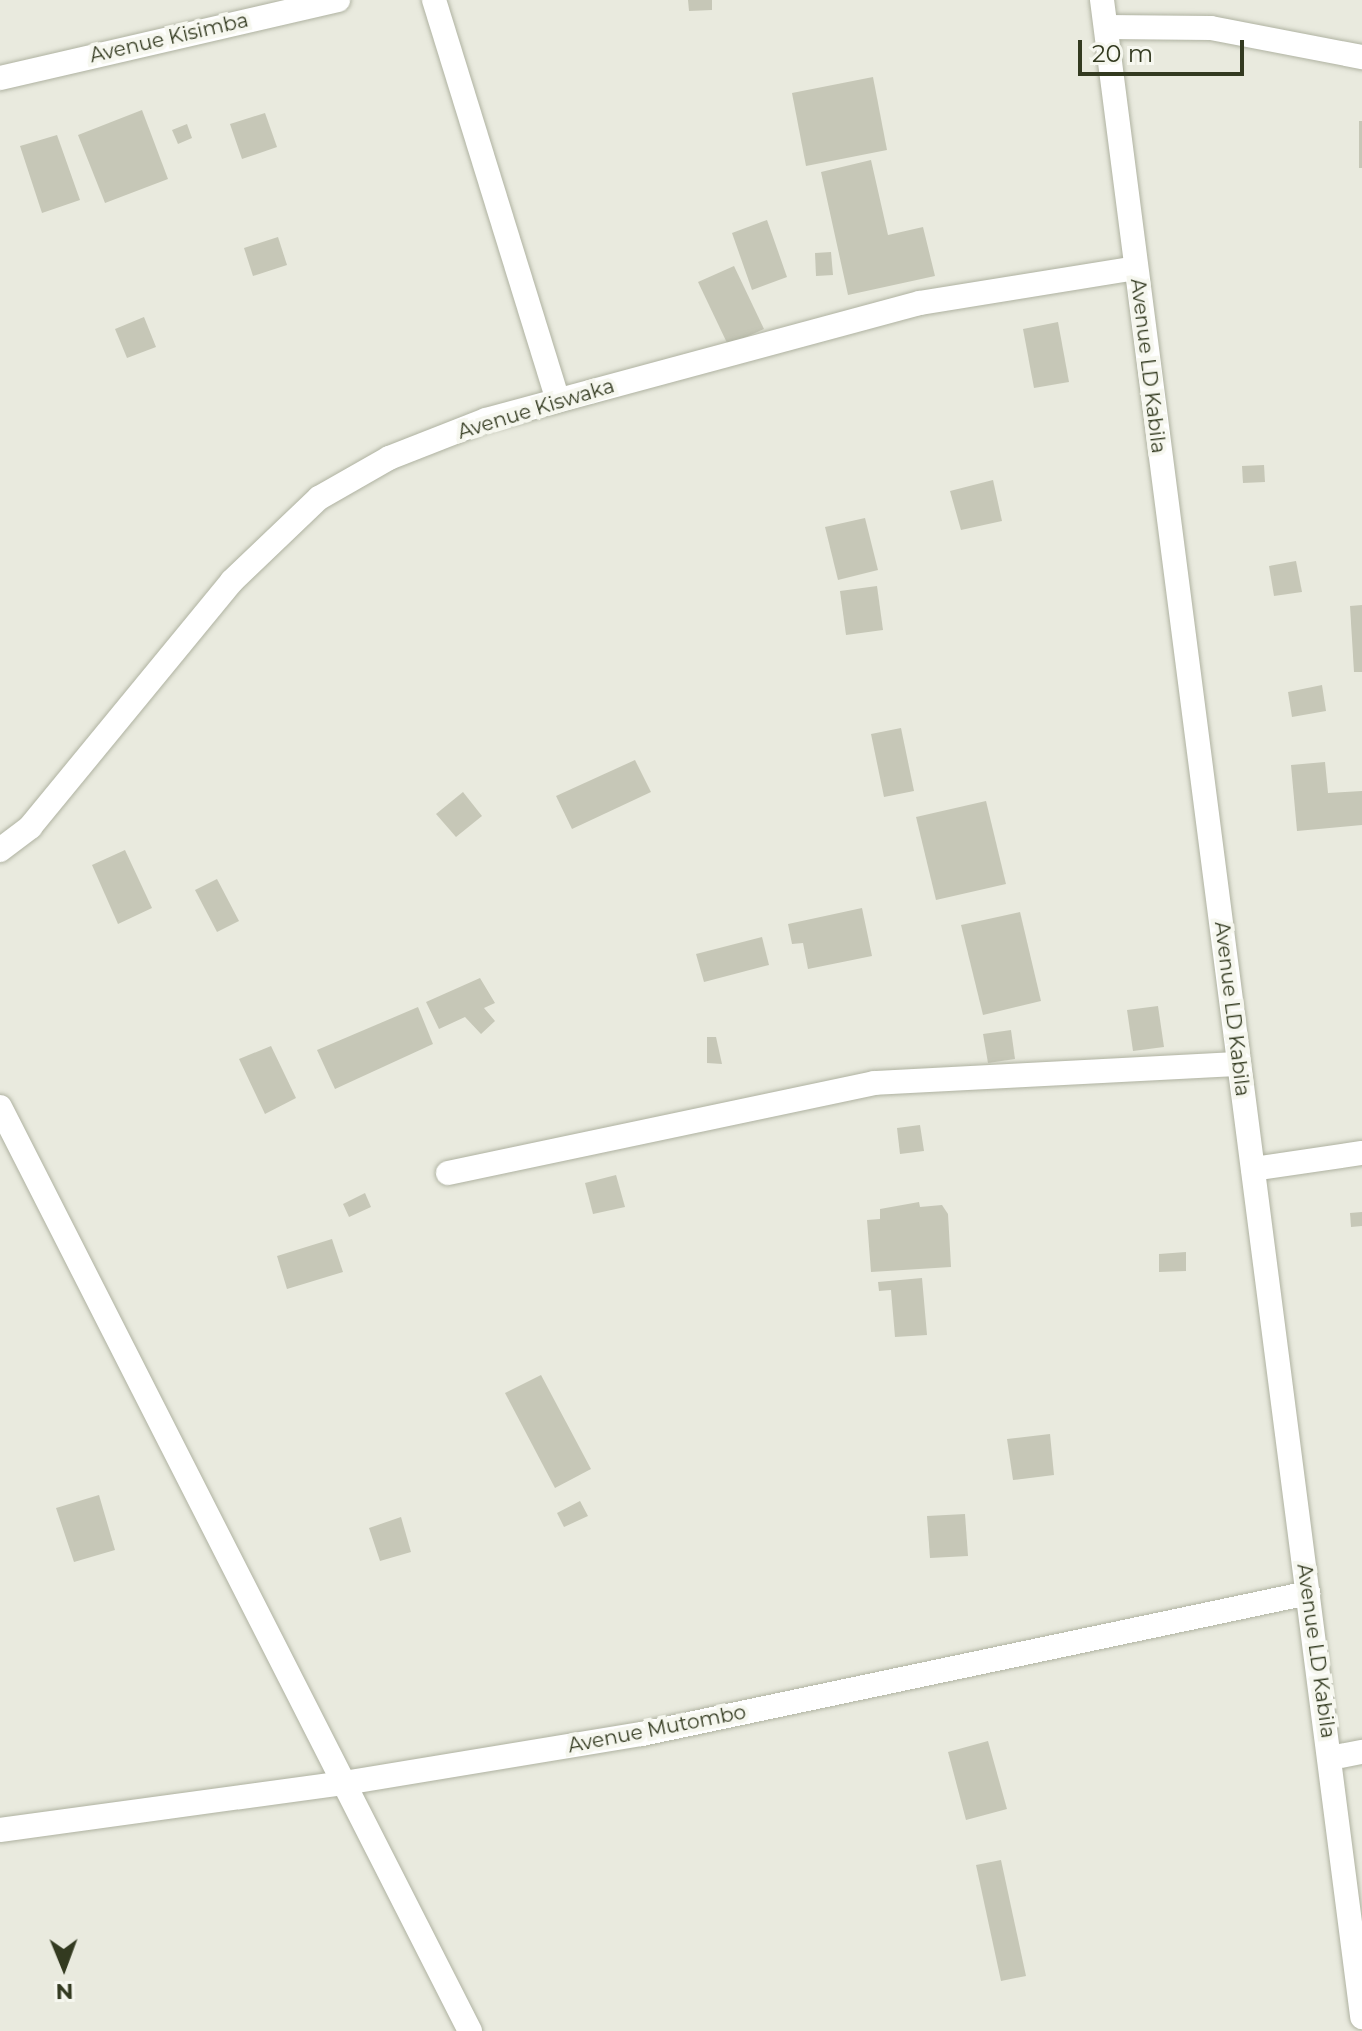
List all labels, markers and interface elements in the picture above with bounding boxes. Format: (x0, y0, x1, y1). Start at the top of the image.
street label: Avenue Kisimba (87, 8, 251, 68)
scale bar (1082, 24, 1248, 74)
text: 20 m (1092, 39, 1153, 68)
street label: Avenue LD Kabila (1125, 277, 1171, 455)
street label: Avenue Kiswaka (455, 374, 617, 444)
street label: Avenue LD Kabila (1209, 920, 1255, 1098)
street label: Avenue LD Kabila (1292, 1562, 1340, 1740)
street label: Avenue Mutombo (566, 1700, 748, 1758)
north arrow (24, 1927, 104, 2007)
text: N (55, 1978, 74, 2005)

